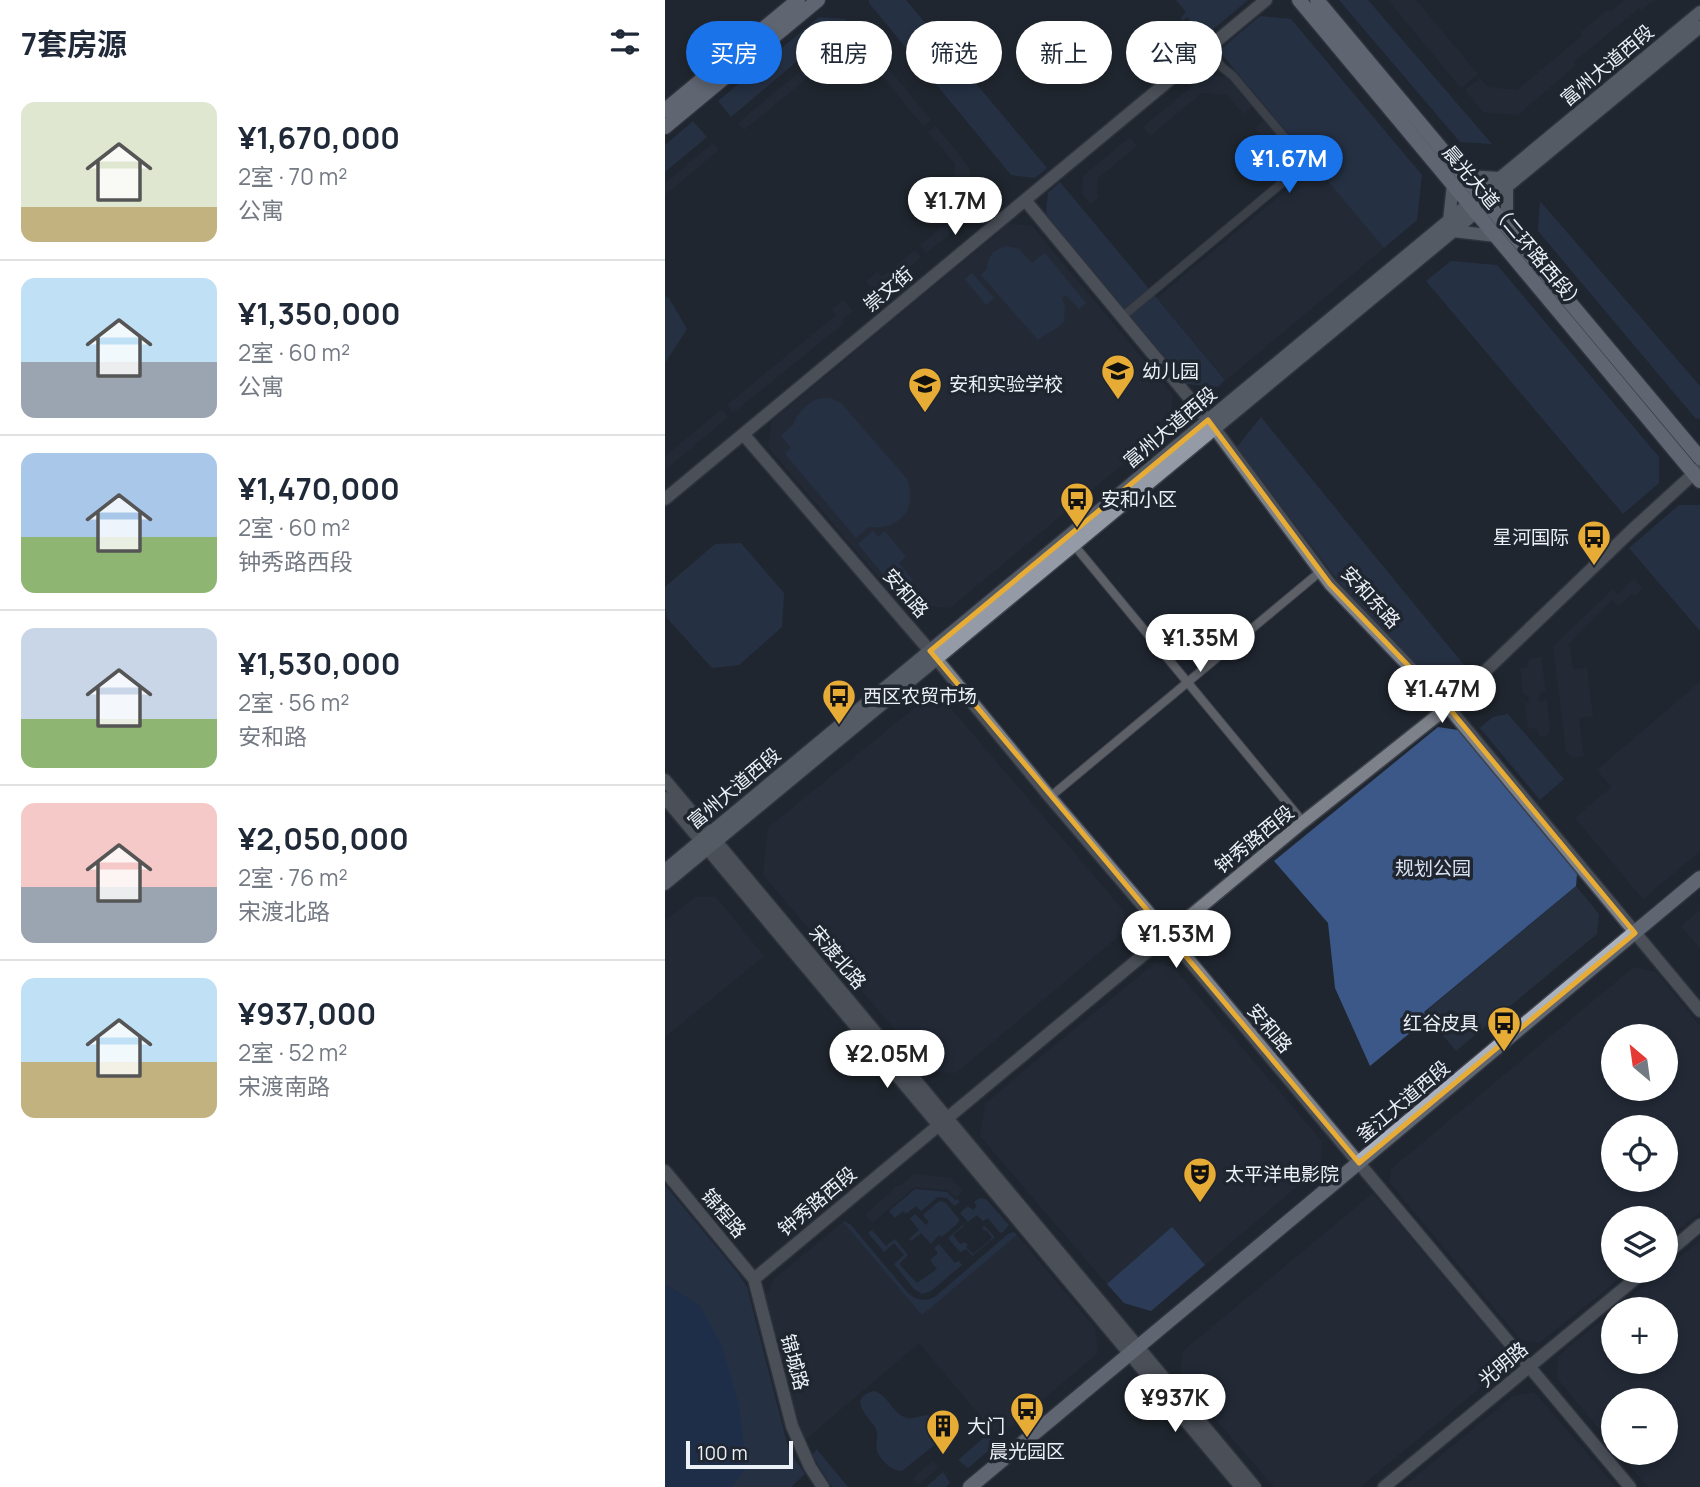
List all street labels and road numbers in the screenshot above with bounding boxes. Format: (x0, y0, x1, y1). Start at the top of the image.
street label: 富州大道西段 (1555, 18, 1659, 112)
street label: 晨光大道（二环路西段） (1437, 140, 1591, 316)
street label: 崇文街 (858, 261, 918, 317)
street label: 富州大道西段 (1118, 380, 1222, 474)
street label: 安和东路 (1336, 560, 1406, 634)
street label: 安和路 (877, 563, 935, 623)
street label: 富州大道西段 (682, 741, 786, 835)
street label: 钟秀路西段 (1209, 799, 1299, 879)
street label: 宋渡北路 (804, 920, 872, 994)
street label: 安和路 (1242, 998, 1298, 1058)
street label: 釜江大道西段 (1351, 1054, 1455, 1148)
street label: 钟秀路西段 (772, 1161, 862, 1241)
street label: 锦程路 (696, 1183, 752, 1243)
street label: 锦城路 (775, 1331, 815, 1393)
street label: 光明路 (1473, 1336, 1533, 1392)

